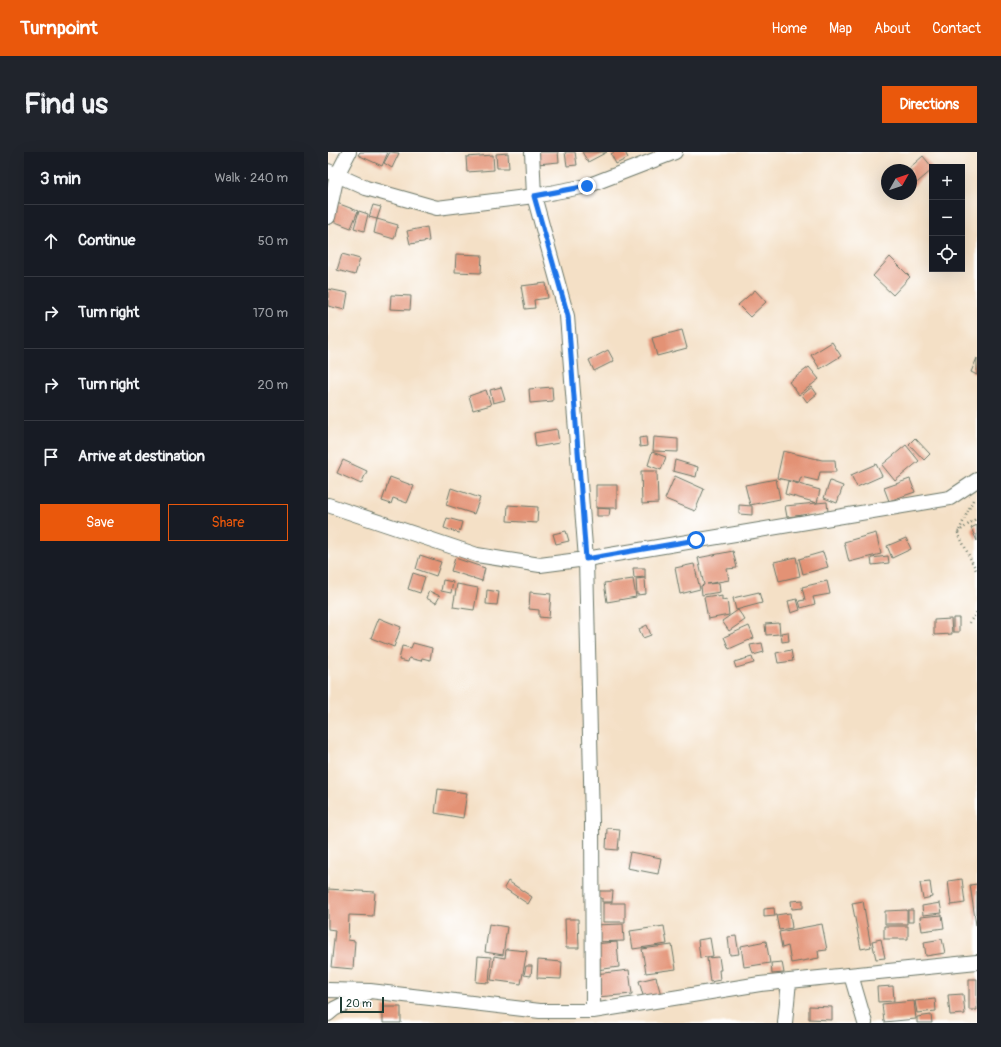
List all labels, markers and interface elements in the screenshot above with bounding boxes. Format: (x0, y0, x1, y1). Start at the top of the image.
text: Turnpoint (20, 16, 98, 40)
text: Home (772, 20, 807, 37)
text: Map (829, 20, 852, 37)
text: About (874, 20, 910, 37)
text: Contact (932, 20, 981, 37)
button: Directions (882, 86, 977, 123)
text: Find us (24, 87, 108, 122)
north arrow (881, 164, 917, 200)
map controls (929, 164, 965, 272)
button: + (929, 164, 965, 200)
text: 3 min (40, 168, 81, 189)
text: Walk · 240 m (214, 170, 288, 186)
route end (578, 177, 596, 195)
button: − (929, 200, 965, 236)
icon: ahead (40, 230, 62, 252)
text: Continue (78, 231, 136, 250)
text: 50 m (258, 233, 288, 249)
button: locate (929, 236, 965, 272)
icon: right (40, 302, 62, 324)
text: Turn right (78, 303, 139, 322)
text: 170 m (253, 305, 288, 321)
icon: right (40, 374, 62, 396)
text: Turn right (78, 375, 139, 394)
text: 20 m (257, 377, 288, 393)
icon: arrive (40, 446, 62, 468)
text: Arrive at destination (78, 447, 205, 466)
button: Save (40, 504, 160, 541)
button: Share (168, 504, 288, 541)
route start (687, 531, 705, 549)
scale bar (340, 995, 384, 1014)
text: 20 m (346, 997, 372, 1010)

